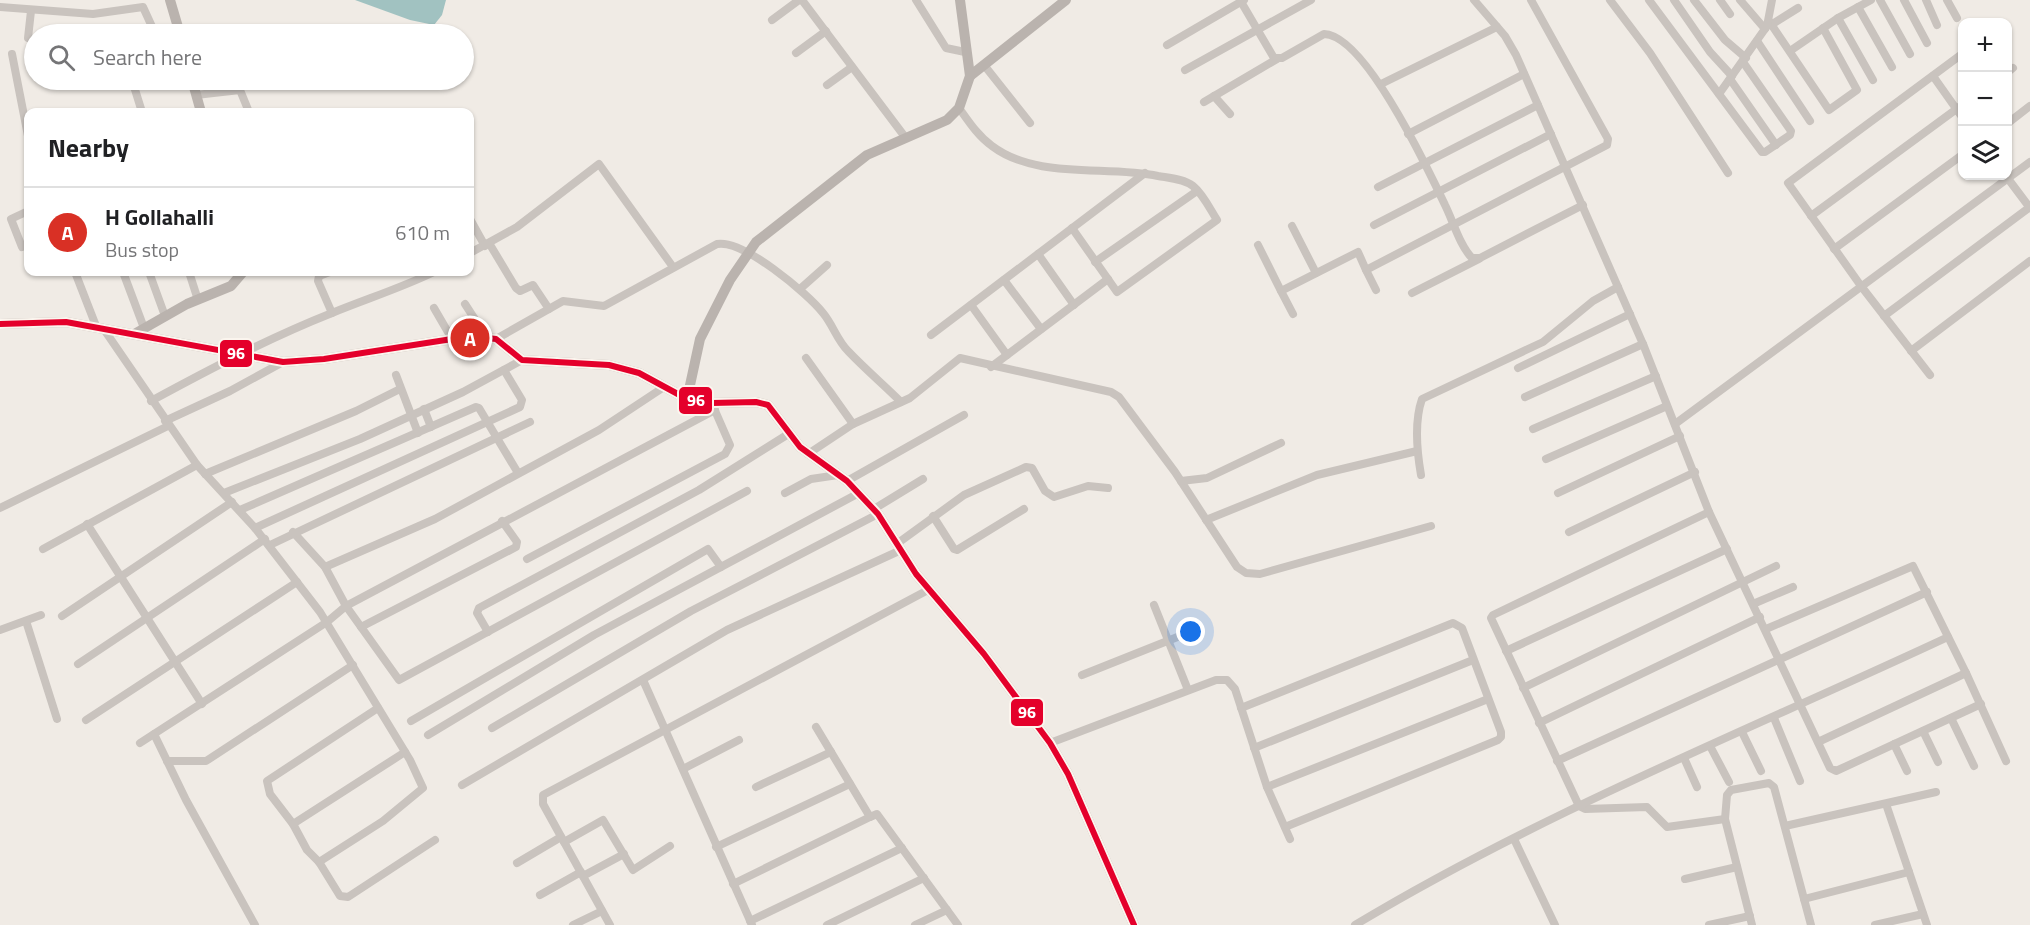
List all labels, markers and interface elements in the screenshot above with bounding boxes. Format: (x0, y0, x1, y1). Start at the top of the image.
map controls (1958, 18, 2012, 180)
button: + (1958, 18, 2012, 72)
search box (24, 24, 474, 90)
text: Search here (93, 40, 202, 74)
icon: search (45, 41, 78, 74)
button: − (1958, 72, 2012, 126)
button: layers (1958, 126, 2012, 180)
text: Nearby (48, 128, 129, 167)
text: H Gollahalli (105, 200, 214, 234)
text: A (61, 217, 74, 248)
text: 610 m (395, 217, 450, 248)
text: Bus stop (105, 234, 179, 265)
pin: A (450, 316, 490, 360)
line badge: 96 (219, 339, 253, 368)
text: 96 (227, 341, 245, 365)
line badge: 96 (678, 386, 713, 415)
text: 96 (687, 388, 705, 412)
your location (1176, 617, 1205, 646)
line badge: 96 (1010, 698, 1044, 727)
text: 96 (1018, 700, 1036, 724)

